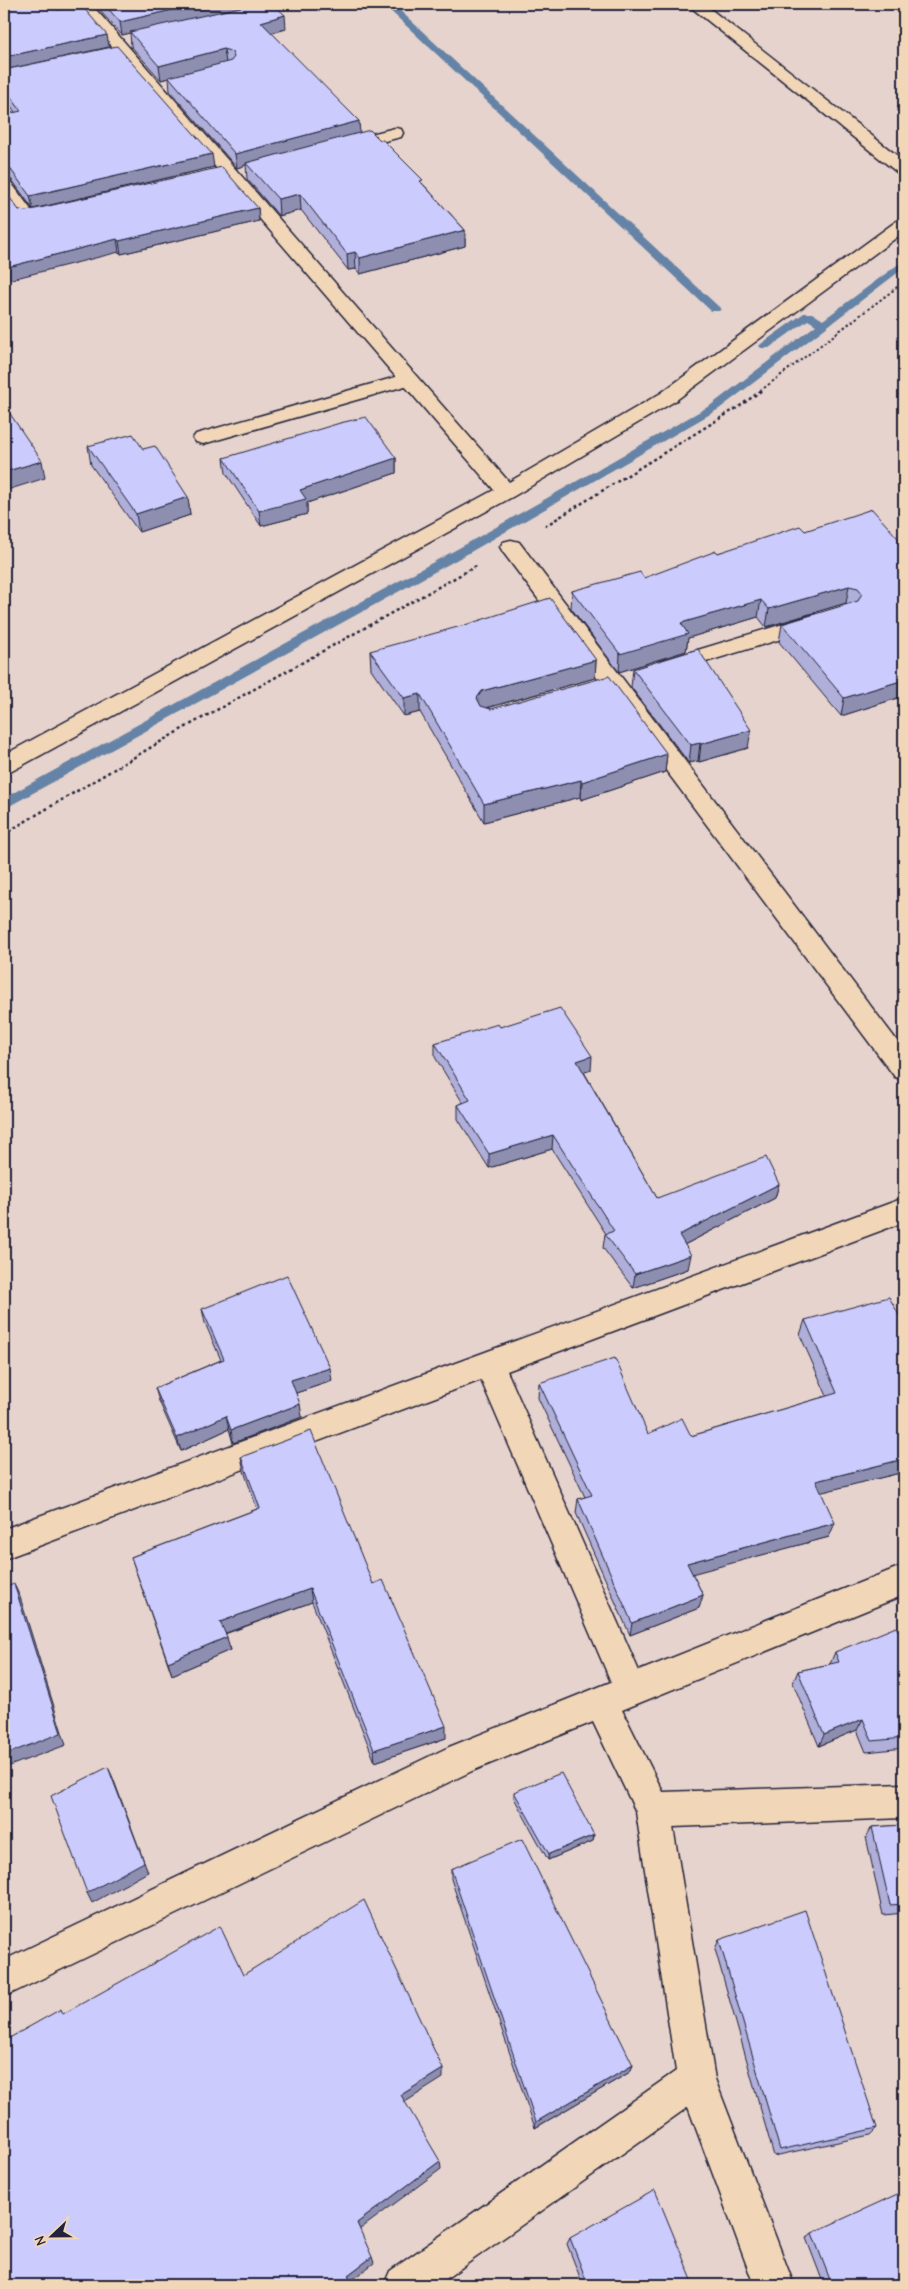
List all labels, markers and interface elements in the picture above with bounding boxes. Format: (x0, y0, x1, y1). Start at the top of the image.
north arrow (28, 2212, 78, 2262)
text: N (31, 2233, 50, 2248)

